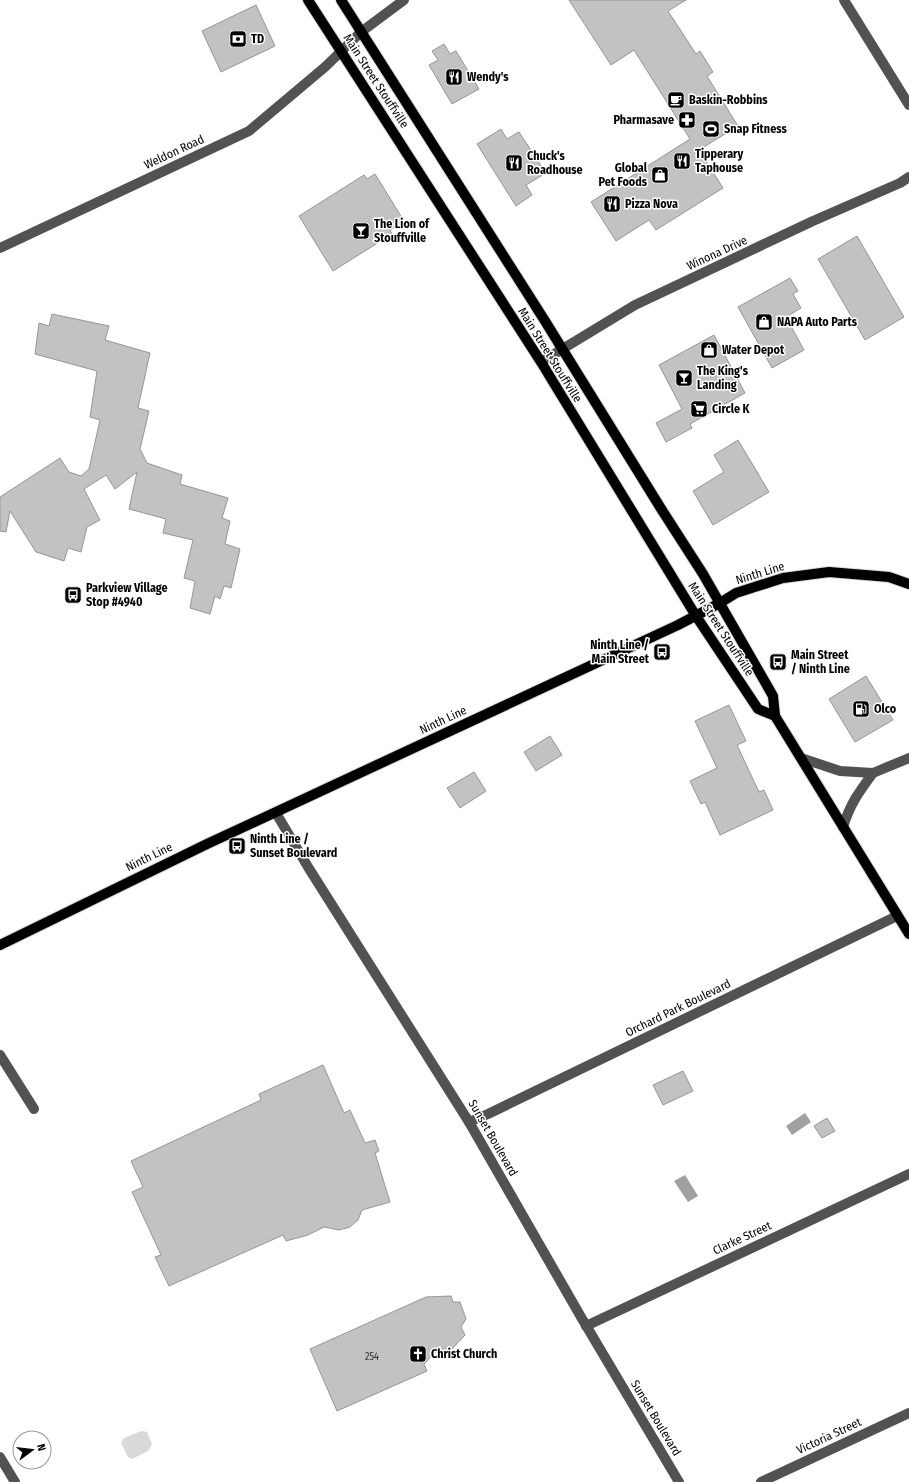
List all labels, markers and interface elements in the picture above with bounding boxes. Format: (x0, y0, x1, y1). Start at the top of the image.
bank icon: TD (228, 29, 248, 49)
street label: Main Street Stouffville (340, 31, 412, 131)
place label: TD (251, 32, 264, 46)
restaurant icon: Wendy's (444, 67, 464, 87)
place label: Wendy's (467, 70, 509, 84)
cafe icon: Baskin-Robbins (666, 90, 686, 110)
place label: Baskin-Robbins (689, 93, 768, 107)
pharmacy icon: Pharmasave (677, 110, 697, 130)
place label: Pharmasave (613, 113, 674, 127)
sports icon: Snap Fitness (701, 119, 721, 139)
place label: Snap Fitness (724, 122, 787, 136)
street label: Weldon Road (142, 132, 206, 172)
place label: Tipperary Taphouse (695, 147, 744, 175)
place label: Chuck's Roadhouse (527, 149, 583, 177)
restaurant icon: Tipperary Taphouse (672, 151, 692, 171)
restaurant icon: Chuck's Roadhouse (504, 153, 524, 173)
place label: Global Pet Foods (599, 161, 648, 189)
shop icon: Global Pet Foods (650, 165, 670, 185)
restaurant icon: Pizza Nova (602, 194, 622, 214)
place label: Pizza Nova (625, 197, 678, 211)
place label: The Lion of Stouffville (374, 217, 430, 245)
bar icon: The Lion of Stouffville (351, 221, 371, 241)
street label: Winona Drive (685, 233, 750, 273)
street label: Main Street Stouffville (515, 305, 585, 405)
shop icon: NAPA Auto Parts (754, 312, 774, 332)
place label: NAPA Auto Parts (777, 315, 858, 329)
shop icon: Water Depot (699, 340, 719, 360)
place label: Water Depot (722, 343, 785, 357)
place label: The King's Landing (697, 364, 749, 392)
bar icon: The King's Landing (674, 368, 694, 388)
supermarket icon: Circle K (689, 399, 709, 419)
place label: Circle K (712, 402, 750, 416)
street label: Ninth Line (734, 559, 786, 587)
street label: Main Street Stouffville (685, 579, 757, 679)
place label: Parkview Village Stop #4940 (86, 581, 168, 609)
bus stop icon: Parkview Village Stop #4940 (63, 585, 83, 605)
place label: Ninth Line / Main Street (590, 638, 650, 666)
bus stop icon: Ninth Line / Main Street (652, 642, 672, 662)
place label: Main Street / Ninth Line (791, 648, 850, 676)
bus stop icon: Main Street / Ninth Line (768, 652, 788, 672)
fuel station icon: Olco (851, 699, 871, 719)
place label: Olco (874, 702, 897, 716)
street label: Ninth Line (417, 703, 469, 737)
place label: Ninth Line / Sunset Boulevard (250, 832, 337, 860)
bus stop icon: Ninth Line / Sunset Boulevard (227, 836, 247, 856)
street label: Ninth Line (123, 840, 175, 874)
street label: Orchard Park Boulevard (623, 976, 733, 1040)
street label: Sunset Boulevard (465, 1097, 521, 1179)
street label: Clarke Street (711, 1218, 774, 1258)
church icon: Christ Church (408, 1344, 428, 1364)
place label: Christ Church (431, 1347, 497, 1361)
house number: 254 (365, 1351, 379, 1363)
street label: Sunset Boulevard (628, 1378, 684, 1458)
street label: Victoria Street (794, 1415, 864, 1457)
north arrow (12, 1430, 52, 1470)
text: N (34, 1443, 48, 1452)

